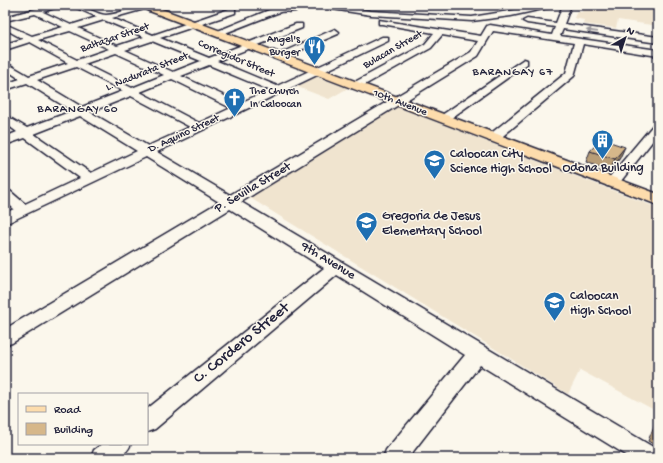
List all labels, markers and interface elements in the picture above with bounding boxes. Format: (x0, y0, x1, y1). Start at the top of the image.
north arrow (605, 18, 645, 58)
street label: Baltazar Street (78, 20, 152, 56)
text: N (623, 25, 637, 39)
street label: Bulacan Street (360, 27, 426, 72)
one-way arrow (586, 28, 598, 34)
restaurant icon: Angel's Burger (302, 33, 328, 66)
place label: Angel's Burger (267, 34, 301, 59)
street label: Corregidor Street (196, 38, 277, 81)
street label: L. Nadurata Street (104, 49, 191, 94)
district label: BARANGAY 67 (472, 66, 553, 80)
church icon: The Church In Caloocan (222, 85, 248, 118)
place label: The Church In Caloocan (249, 86, 302, 111)
street label: 10th Avenue (370, 87, 429, 119)
district label: BARANGAY 60 (36, 103, 119, 117)
street label: D. Aquino Street (146, 112, 223, 156)
building icon: Odona Building (590, 127, 616, 160)
place label: Caloocan City Science High School (450, 147, 552, 177)
school or university icon: Caloocan City Science High School (421, 148, 447, 181)
street label: P. Sevilla Street (211, 158, 295, 217)
place label: Odona Building (562, 161, 644, 176)
place label: Gregoria de Jesus Elementary School (382, 209, 482, 239)
school or university icon: Gregoria de Jesus Elementary School (353, 210, 379, 243)
street label: 9th Avenue (297, 238, 358, 283)
place label: Caloocan High School (570, 289, 632, 319)
school or university icon: Caloocan High School (541, 290, 567, 323)
street label: C. Cordero Street (190, 299, 295, 389)
legend (18, 393, 148, 445)
text: Road (54, 404, 81, 418)
text: Building (53, 424, 93, 438)

